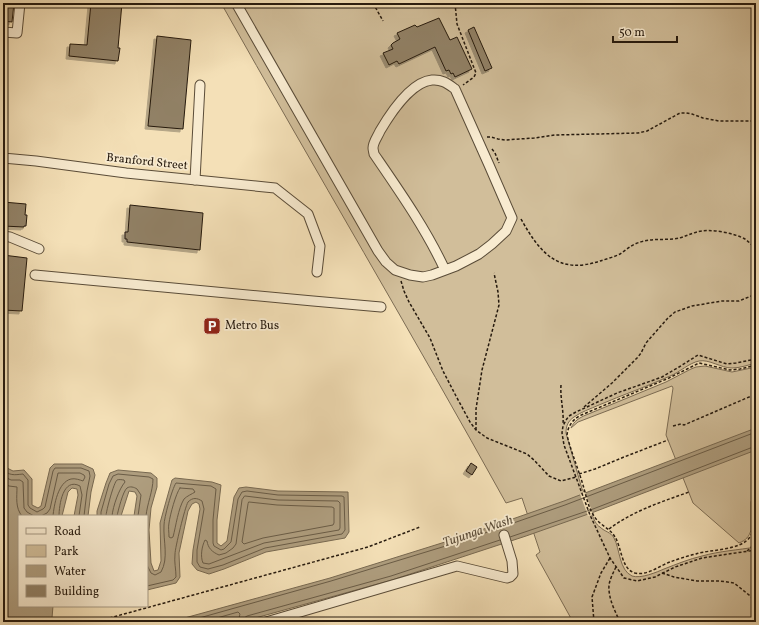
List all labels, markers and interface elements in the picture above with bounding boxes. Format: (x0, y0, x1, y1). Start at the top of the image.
scale bar (613, 18, 677, 44)
text: 50 m (619, 25, 645, 41)
street label: Branford Street (105, 150, 189, 174)
parking icon: Metro Bus (202, 316, 222, 336)
place label: Metro Bus (225, 318, 279, 334)
water label: Tujunga Wash (441, 511, 516, 552)
legend (18, 515, 148, 607)
text: Road (54, 524, 81, 540)
text: Park (54, 544, 79, 560)
text: Water (54, 564, 86, 580)
text: Building (54, 584, 99, 600)

